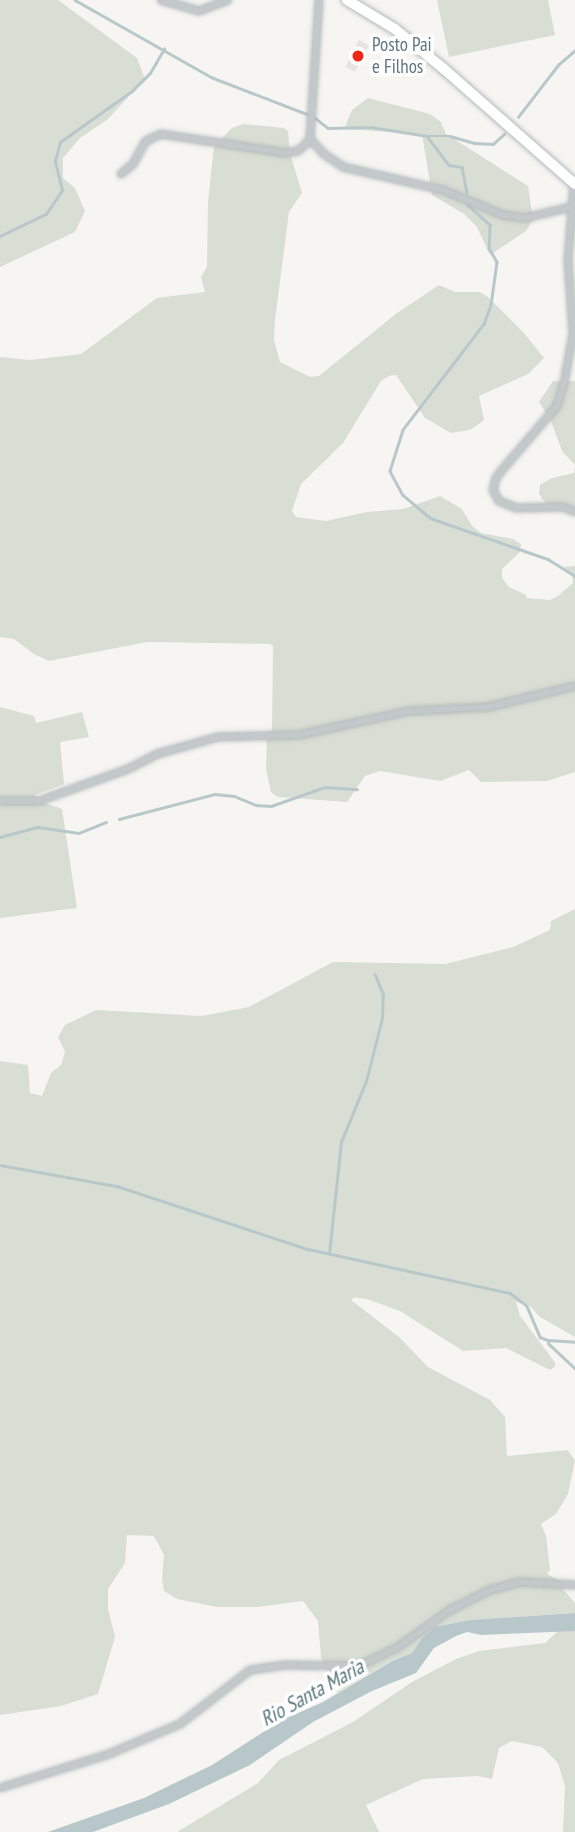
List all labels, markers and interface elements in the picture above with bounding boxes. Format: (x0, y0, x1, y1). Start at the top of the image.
place label: Posto Pai e Filhos (372, 34, 432, 78)
marker: Posto Pai e Filhos (350, 48, 366, 64)
water label: Rio Santa Maria (256, 1654, 368, 1732)

